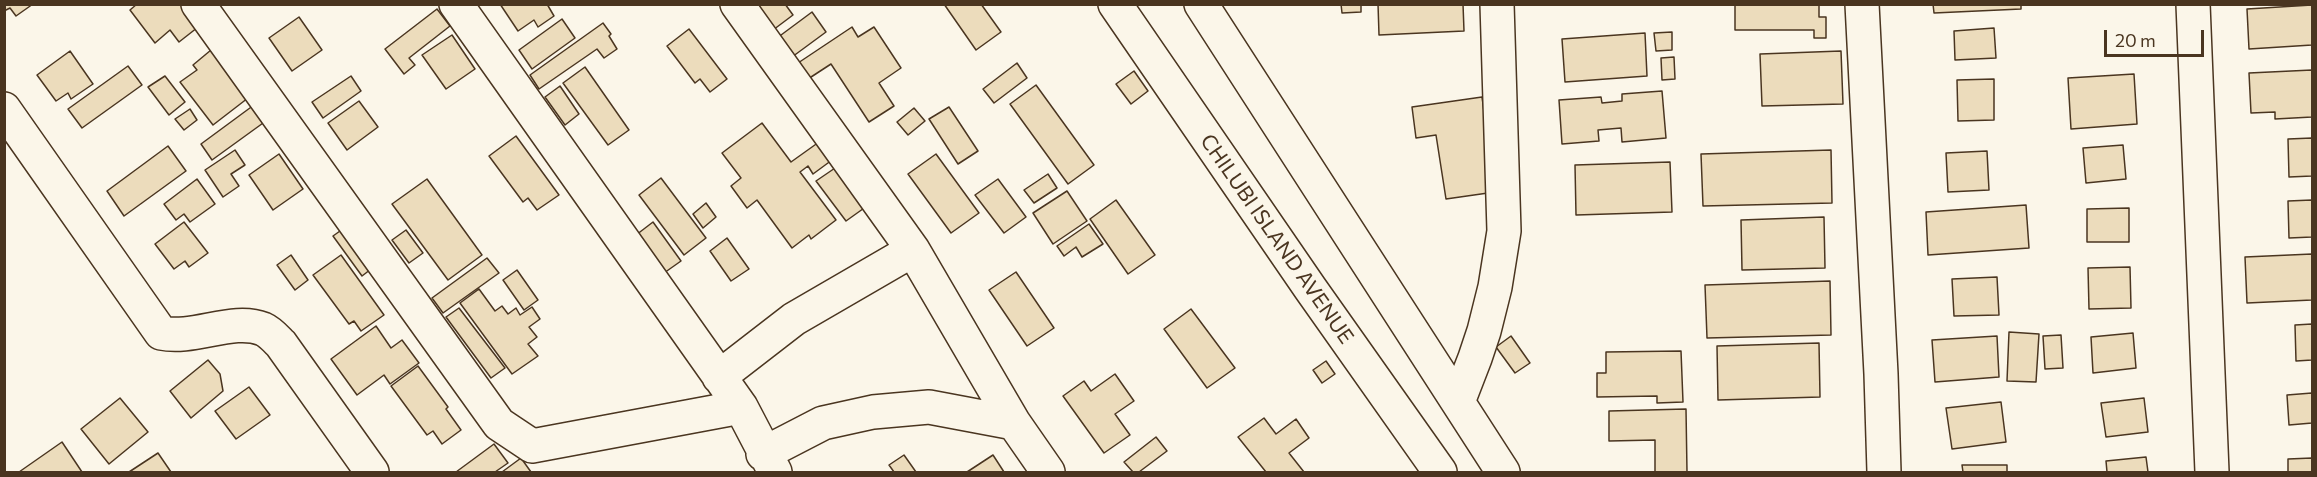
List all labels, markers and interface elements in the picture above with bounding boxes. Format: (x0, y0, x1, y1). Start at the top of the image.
scale bar (2107, 18, 2208, 56)
text: 20 m (2115, 29, 2156, 51)
street label: CHILUBI ISLAND AVENUE (1195, 129, 1359, 349)

